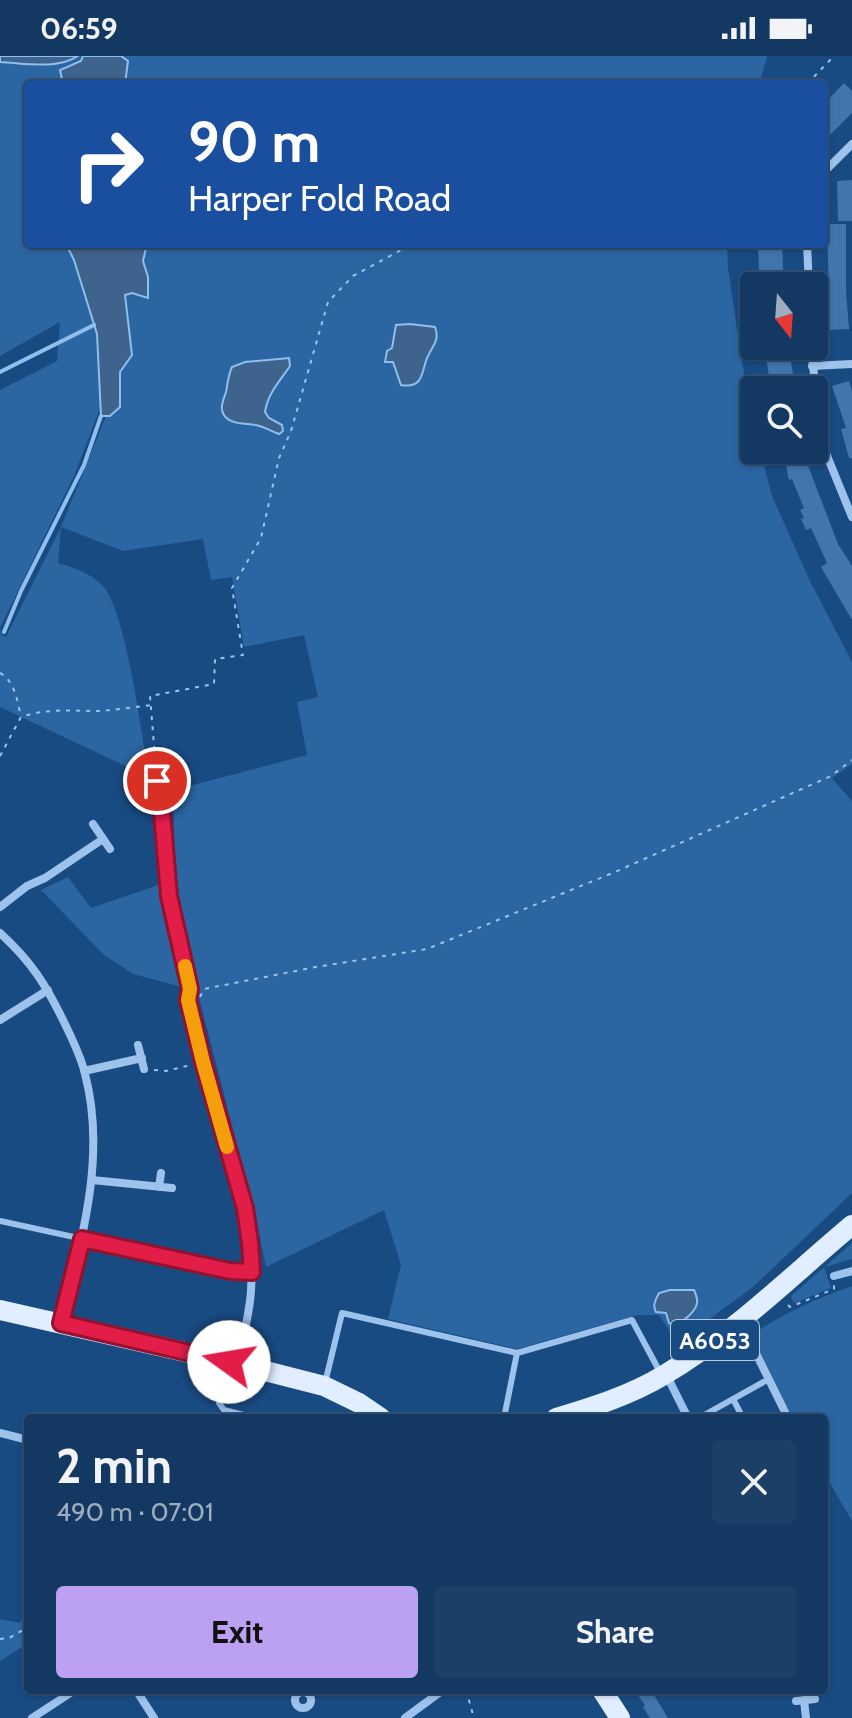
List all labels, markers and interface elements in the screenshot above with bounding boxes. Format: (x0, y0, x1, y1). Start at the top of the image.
text: 06:59 (40, 10, 118, 47)
text: 90 m (188, 108, 320, 176)
icon: right (56, 112, 160, 216)
text: Harper Fold Road (188, 176, 451, 220)
north arrow (740, 272, 828, 360)
map controls (740, 272, 828, 464)
button: search (740, 376, 828, 464)
pin (123, 747, 191, 815)
icon: arrive (135, 759, 179, 803)
position arrow (187, 1320, 271, 1404)
road number: A6053 (671, 1320, 759, 1360)
text: 2 min (56, 1437, 172, 1495)
button: close (712, 1440, 796, 1524)
text: 490 m · 07:01 (56, 1496, 213, 1528)
button: Exit (56, 1586, 418, 1678)
button: Share (434, 1586, 796, 1678)

